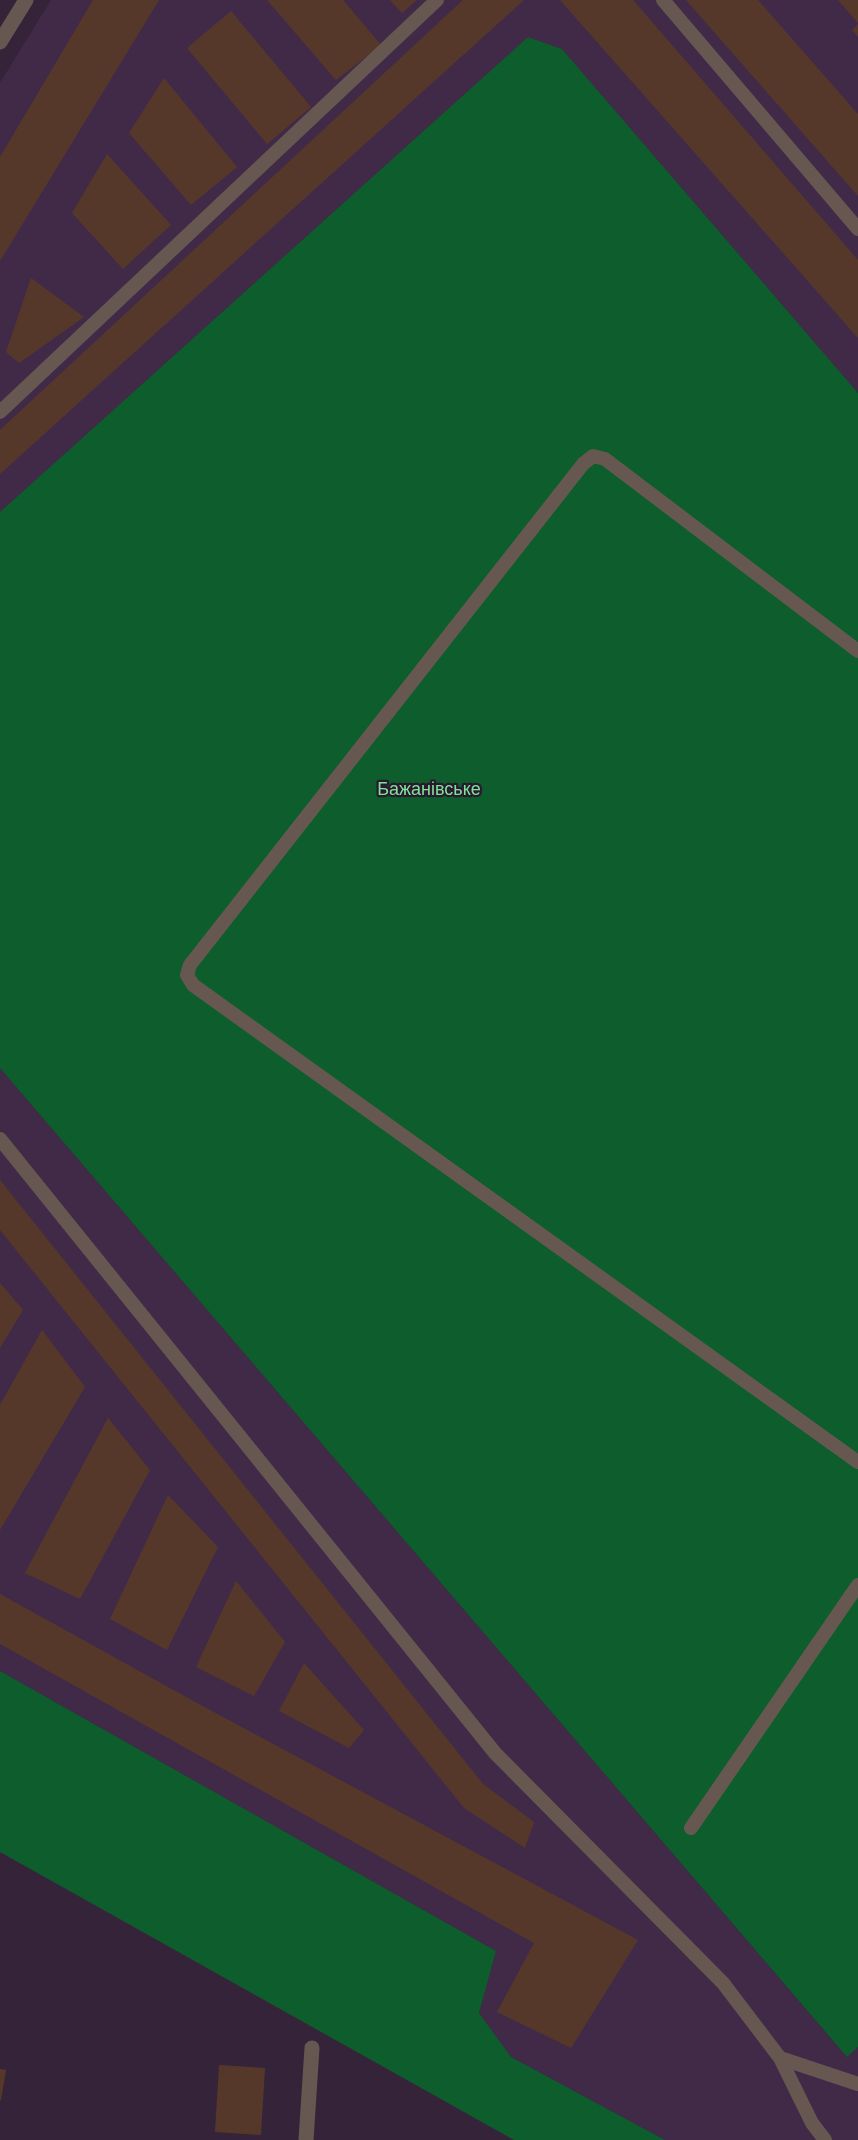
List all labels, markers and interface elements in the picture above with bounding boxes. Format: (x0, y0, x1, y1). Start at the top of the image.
park label: Бажанівське (377, 779, 481, 801)

